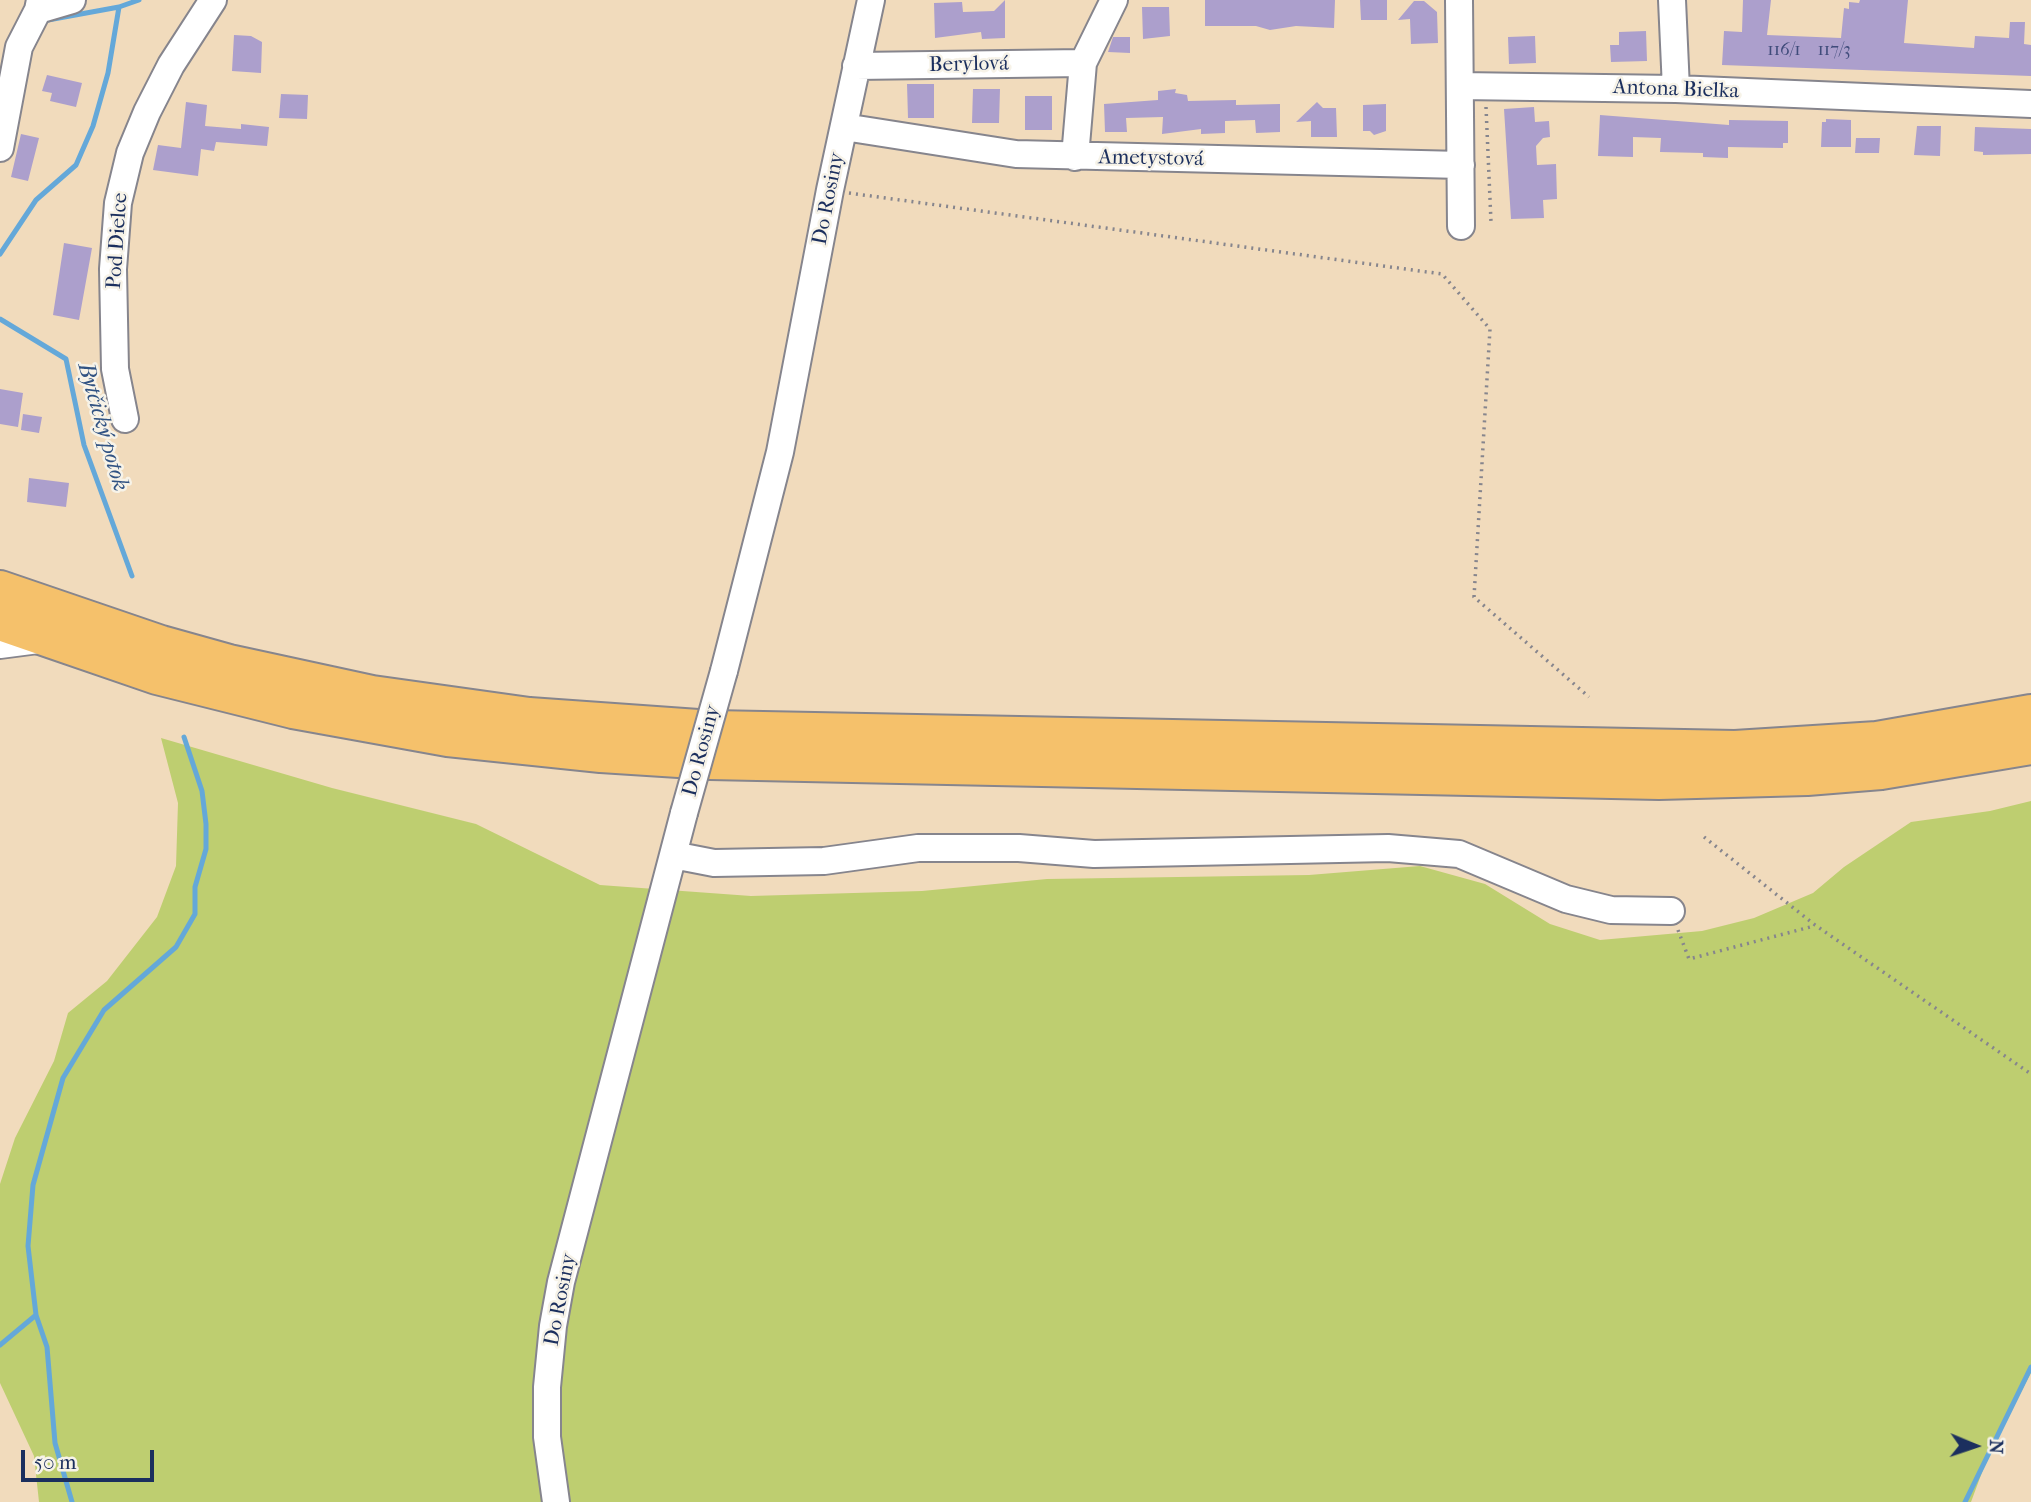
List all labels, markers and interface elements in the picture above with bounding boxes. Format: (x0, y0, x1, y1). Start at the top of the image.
house number: 116/1 (1767, 40, 1801, 62)
house number: 117/3 (1817, 40, 1851, 62)
street label: Berylová (929, 52, 1009, 78)
street label: Antona Bielka (1612, 75, 1740, 105)
street label: Ametystová (1098, 145, 1204, 173)
street label: Do Rosiny (808, 151, 850, 247)
street label: Pod Dielce (102, 192, 134, 290)
water label: Bytčický potok (70, 360, 134, 494)
street label: Do Rosiny (678, 703, 726, 799)
street label: Do Rosiny (540, 1252, 582, 1348)
north arrow (1940, 1411, 2010, 1481)
scale bar (24, 1436, 158, 1480)
text: N (1985, 1439, 2007, 1454)
text: 50 m (34, 1450, 77, 1474)

